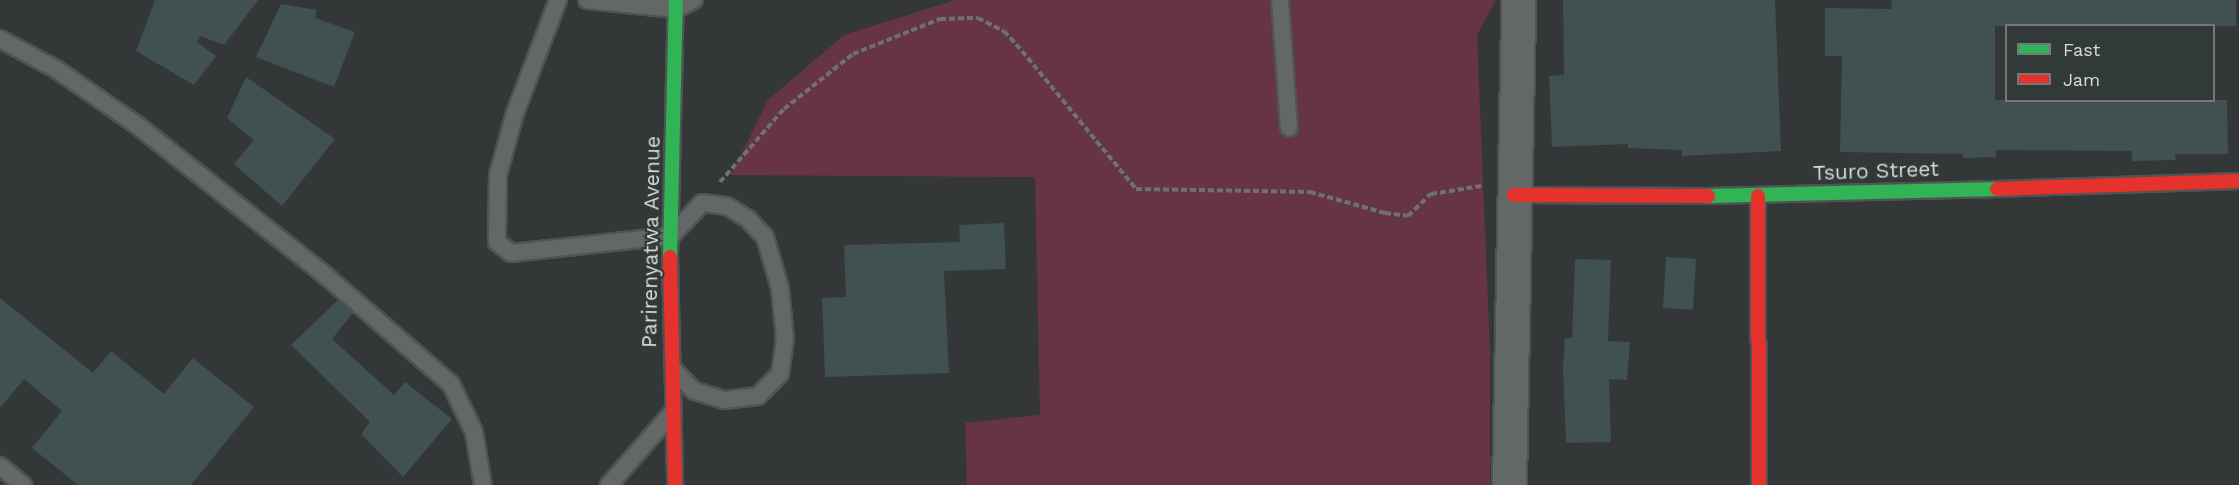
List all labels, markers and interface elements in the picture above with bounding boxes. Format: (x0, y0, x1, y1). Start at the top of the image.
legend (2005, 24, 2215, 102)
text: Fast (2063, 39, 2100, 60)
text: Jam (2063, 69, 2100, 90)
street label: Parirenyatwa Avenue (637, 135, 665, 349)
street label: Tsuro Street (1813, 156, 1939, 186)

